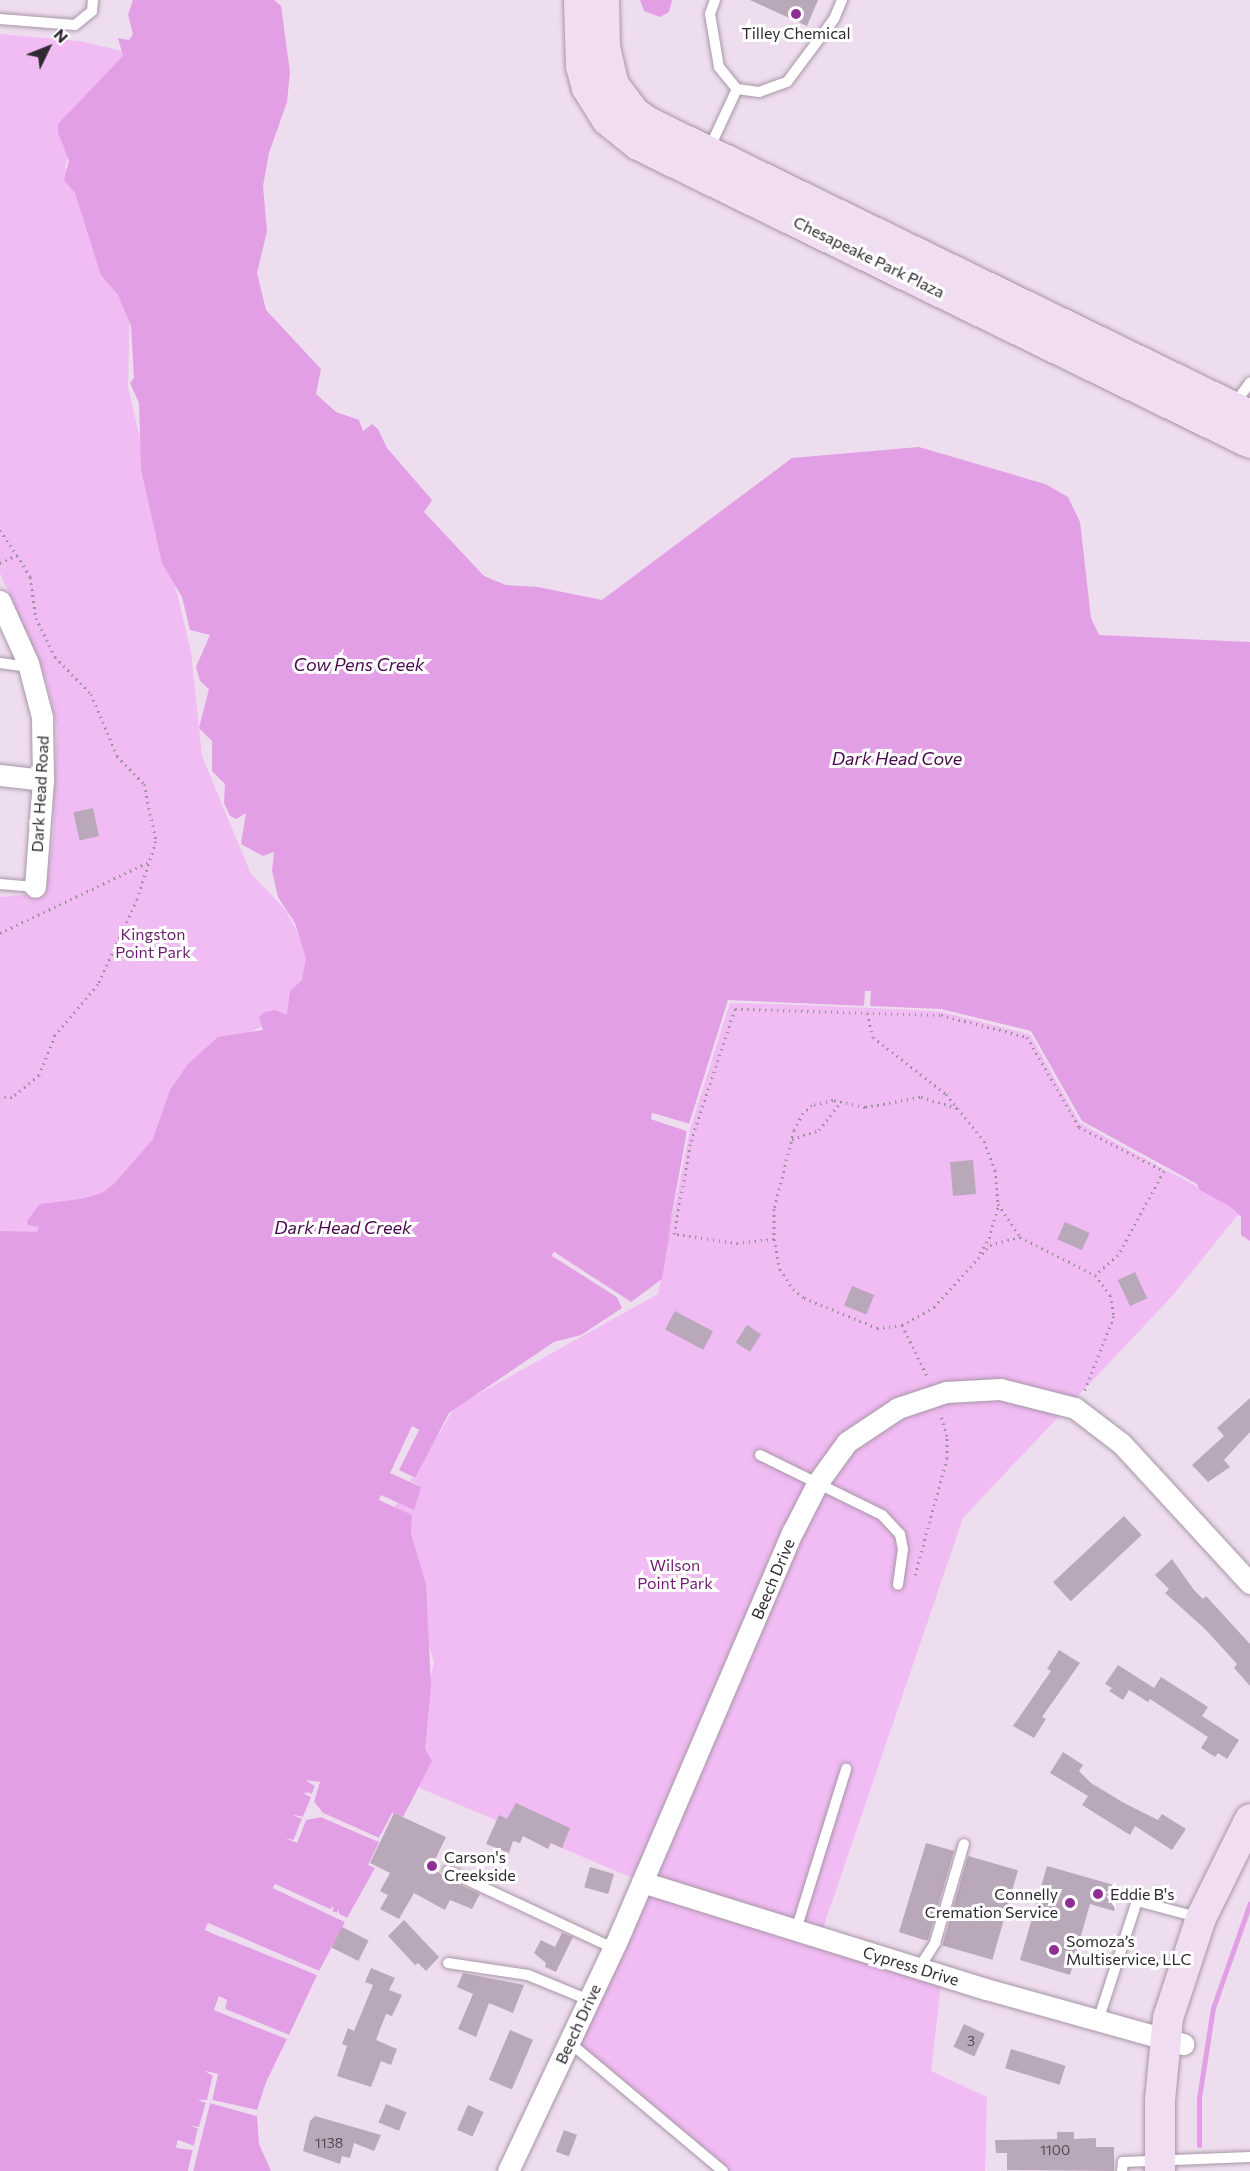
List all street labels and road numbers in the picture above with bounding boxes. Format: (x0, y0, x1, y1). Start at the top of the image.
street label: Chesapeake Park Plaza (790, 212, 948, 302)
street label: Dark Head Road (27, 735, 53, 853)
street label: Beech Drive (747, 1536, 799, 1622)
street label: Cypress Drive (861, 1942, 961, 1990)
street label: Beech Drive (551, 1981, 605, 2067)

